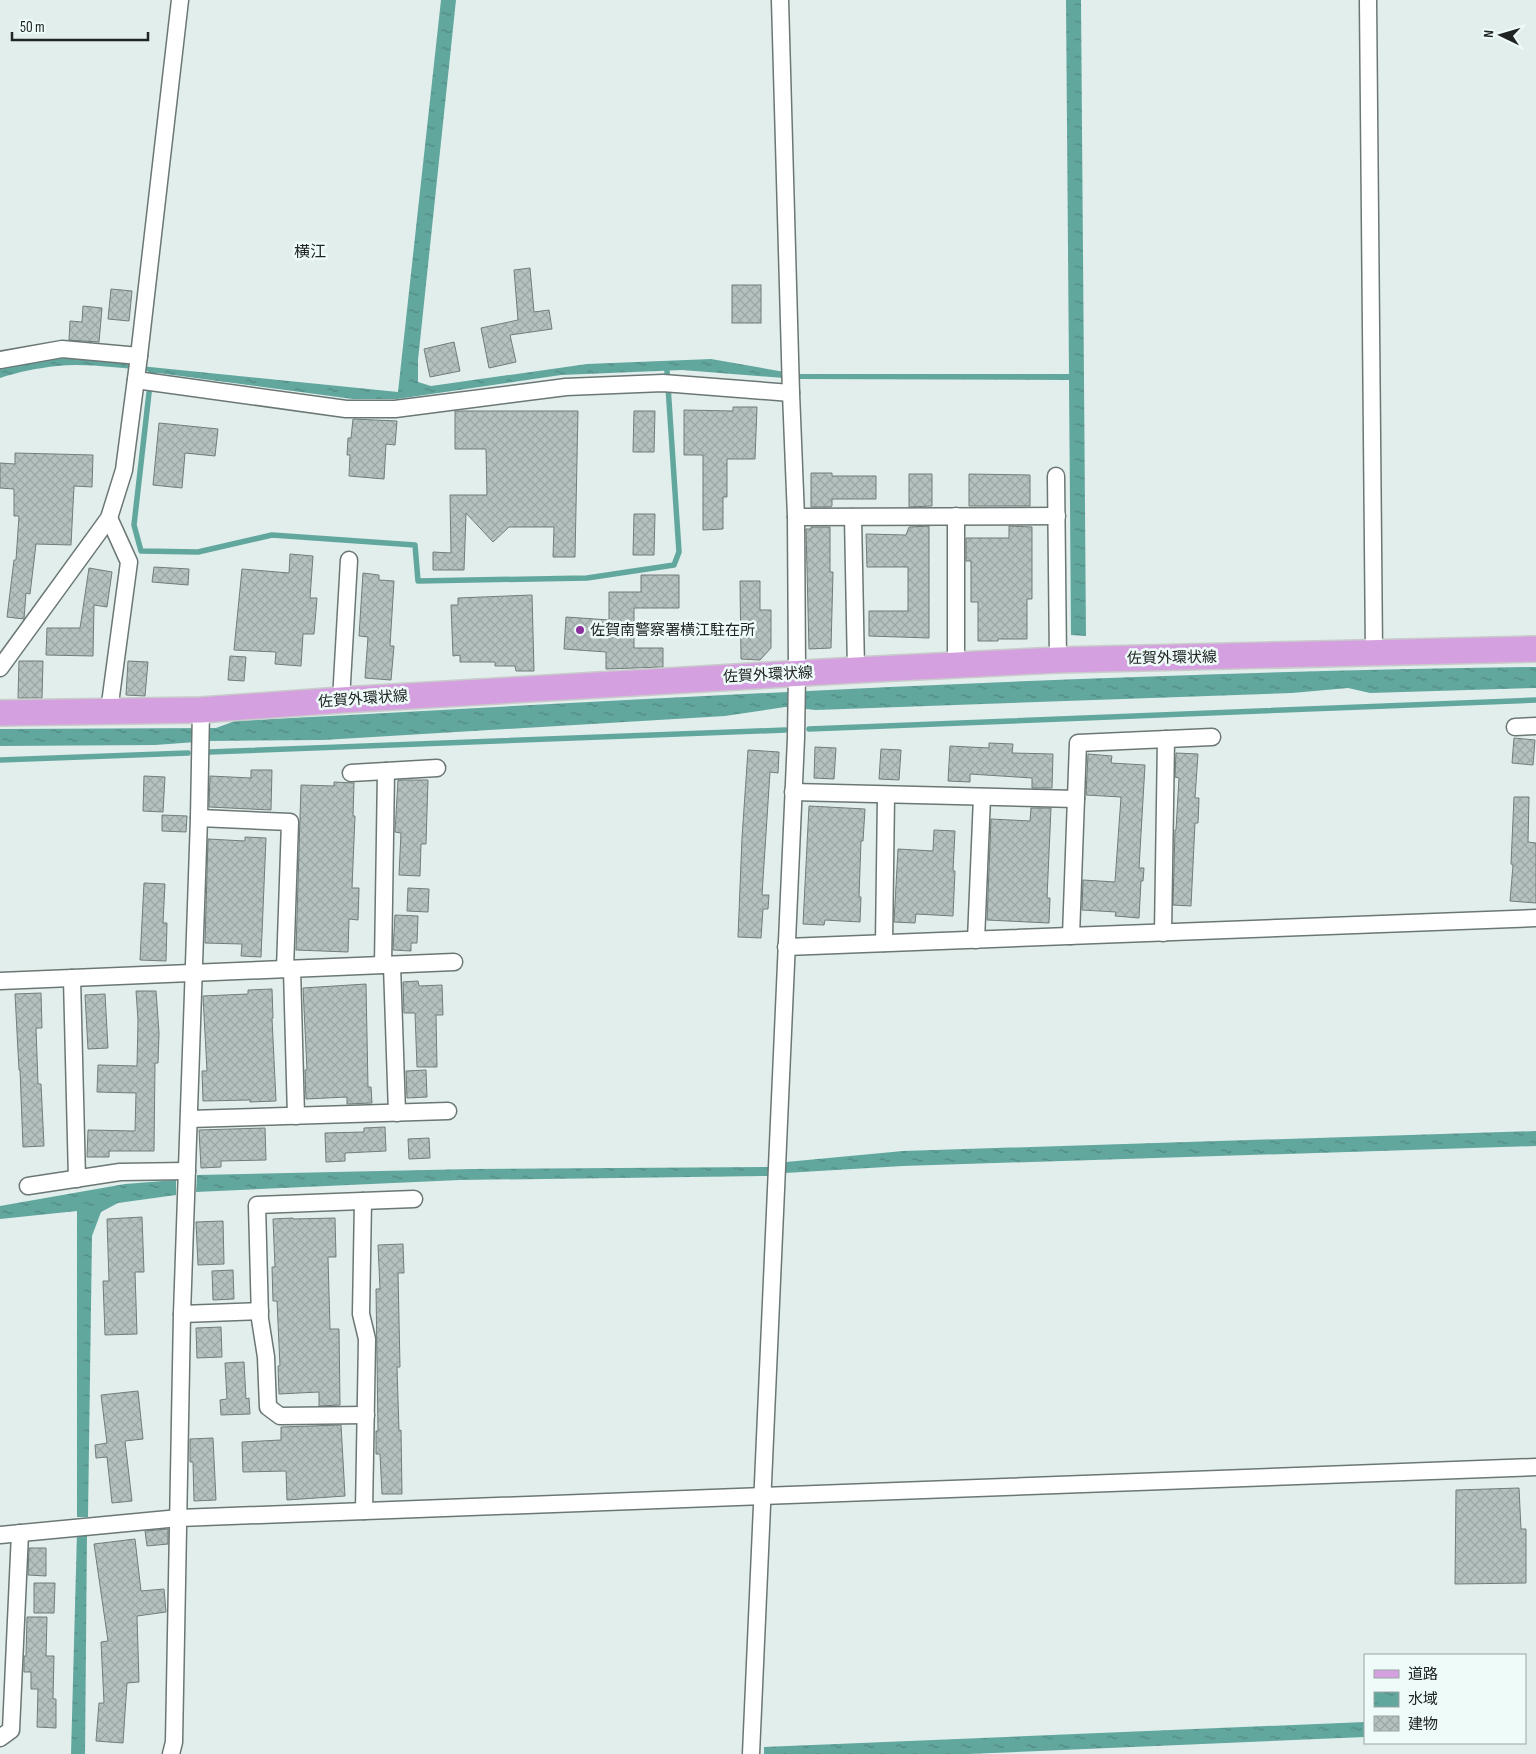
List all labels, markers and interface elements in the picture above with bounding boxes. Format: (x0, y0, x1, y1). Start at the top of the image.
scale bar (12, 10, 149, 42)
north arrow (1476, 10, 1526, 60)
text: 50 m (20, 18, 45, 37)
text: N (1480, 29, 1497, 38)
district label: 横江 (294, 243, 326, 262)
place label: 佐賀南警察署横江駐在所 (590, 621, 755, 640)
marker: 佐賀南警察署横江駐在所 (574, 624, 586, 636)
street label: 佐賀外環状線 (1127, 648, 1217, 668)
street label: 佐賀外環状線 (723, 663, 813, 687)
street label: 佐賀外環状線 (317, 686, 409, 712)
legend (1364, 1654, 1526, 1744)
text: 道路 (1408, 1665, 1438, 1684)
text: 水域 (1408, 1690, 1438, 1709)
text: 建物 (1408, 1715, 1438, 1734)

